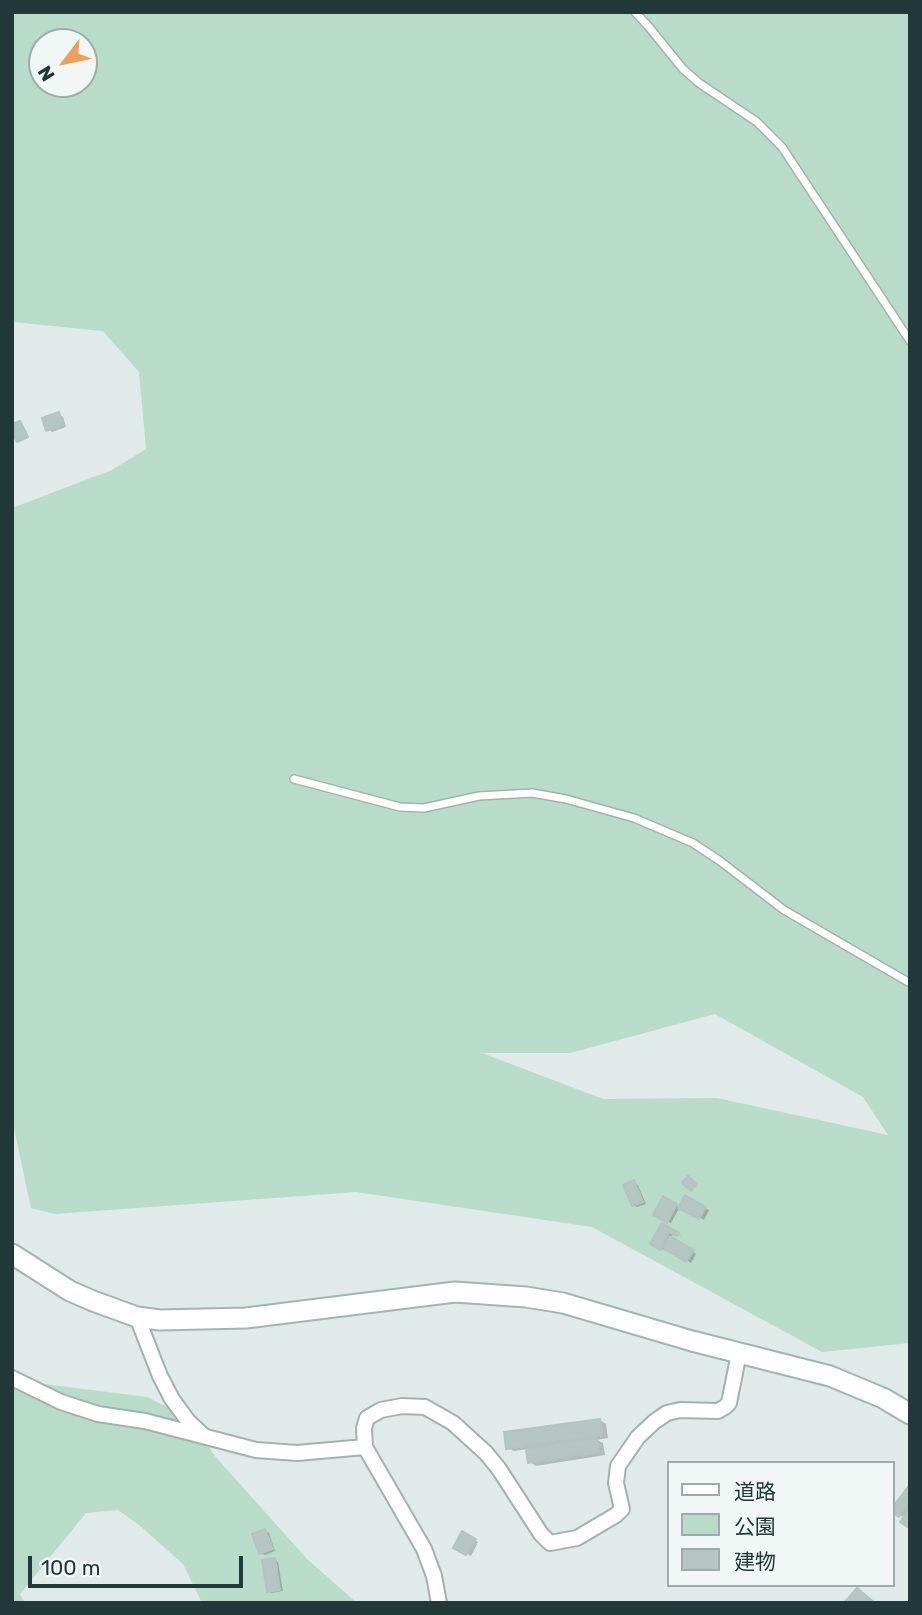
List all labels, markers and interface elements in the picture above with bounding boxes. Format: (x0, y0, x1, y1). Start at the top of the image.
north arrow (28, 28, 98, 98)
text: N (33, 61, 60, 85)
legend (666, 1461, 894, 1587)
text: 道路 (734, 1479, 776, 1504)
text: 公園 (734, 1514, 776, 1539)
scale bar (32, 1542, 247, 1586)
text: 建物 (734, 1549, 776, 1574)
text: 100 m (41, 1555, 100, 1580)

